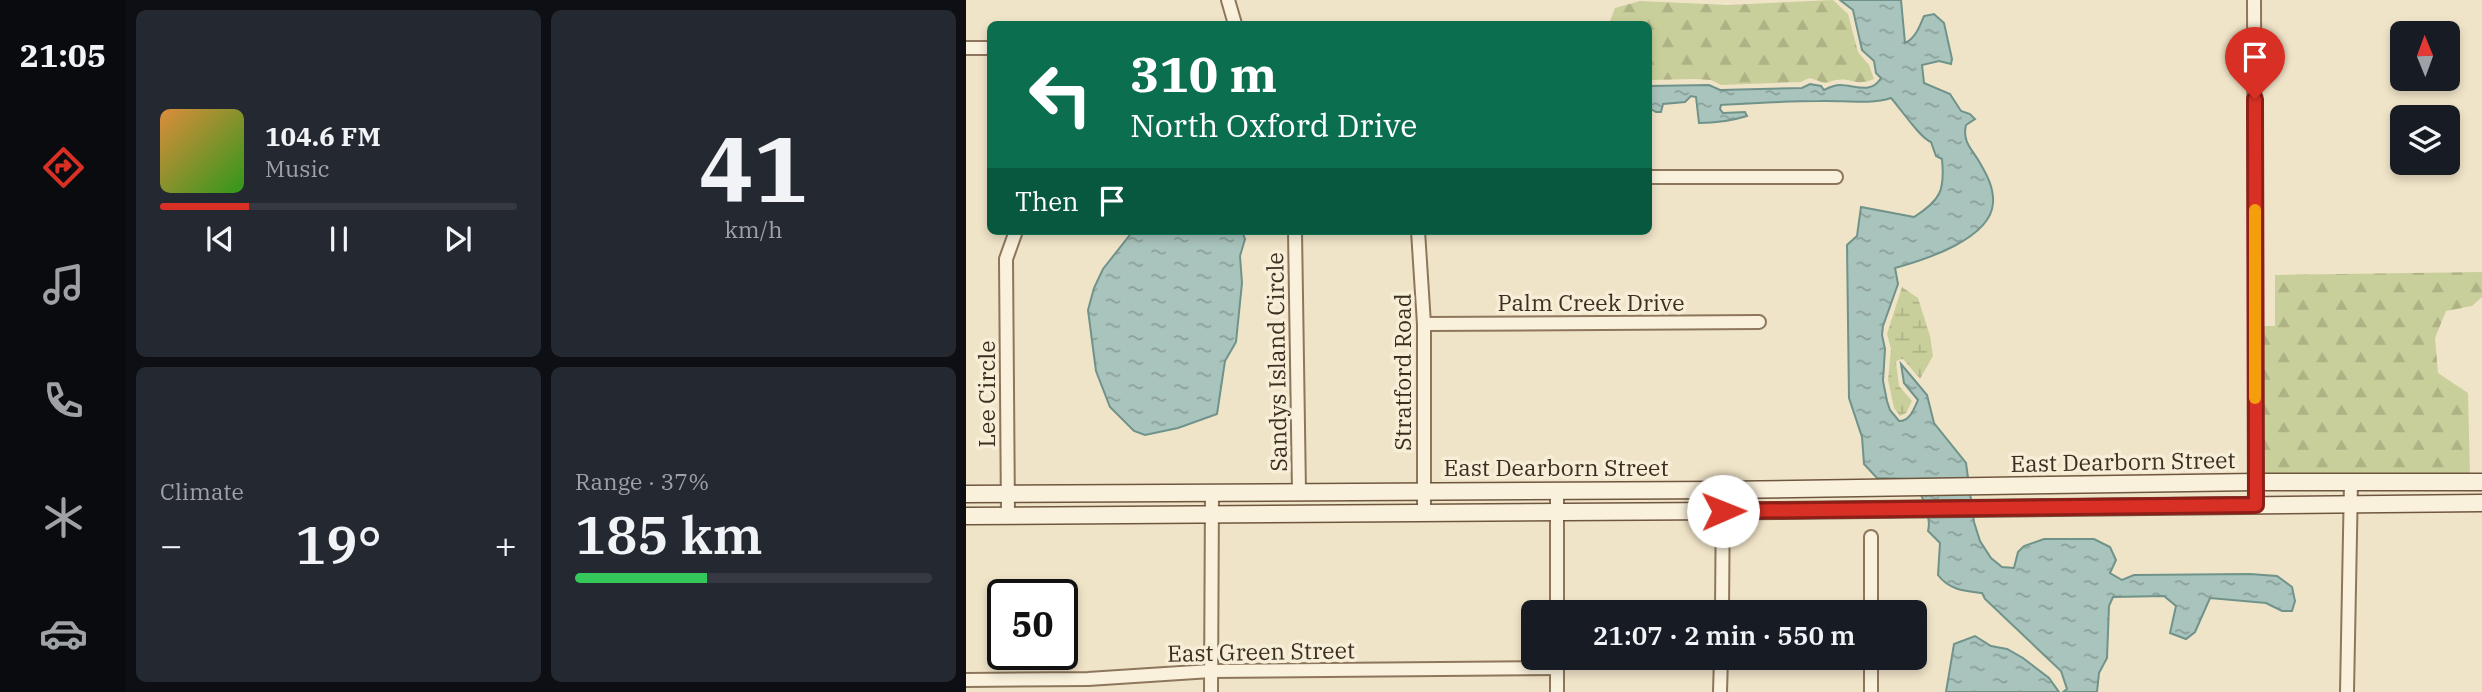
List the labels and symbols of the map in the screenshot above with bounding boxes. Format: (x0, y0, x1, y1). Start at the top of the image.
north arrow (2390, 21, 2460, 91)
pin (2225, 27, 2285, 99)
street label: Sandys Island Circle (1259, 252, 1293, 472)
street label: Palm Creek Drive (1498, 287, 1685, 317)
street label: Stratford Road (1387, 293, 1417, 451)
street label: Lee Circle (971, 340, 1001, 448)
street label: East Dearborn Street (2010, 444, 2236, 478)
street label: East Dearborn Street (1443, 452, 1669, 482)
position arrow (1686, 474, 1760, 548)
speed limit sign: 50 (987, 579, 1078, 670)
street label: East Green Street (1167, 634, 1355, 668)

